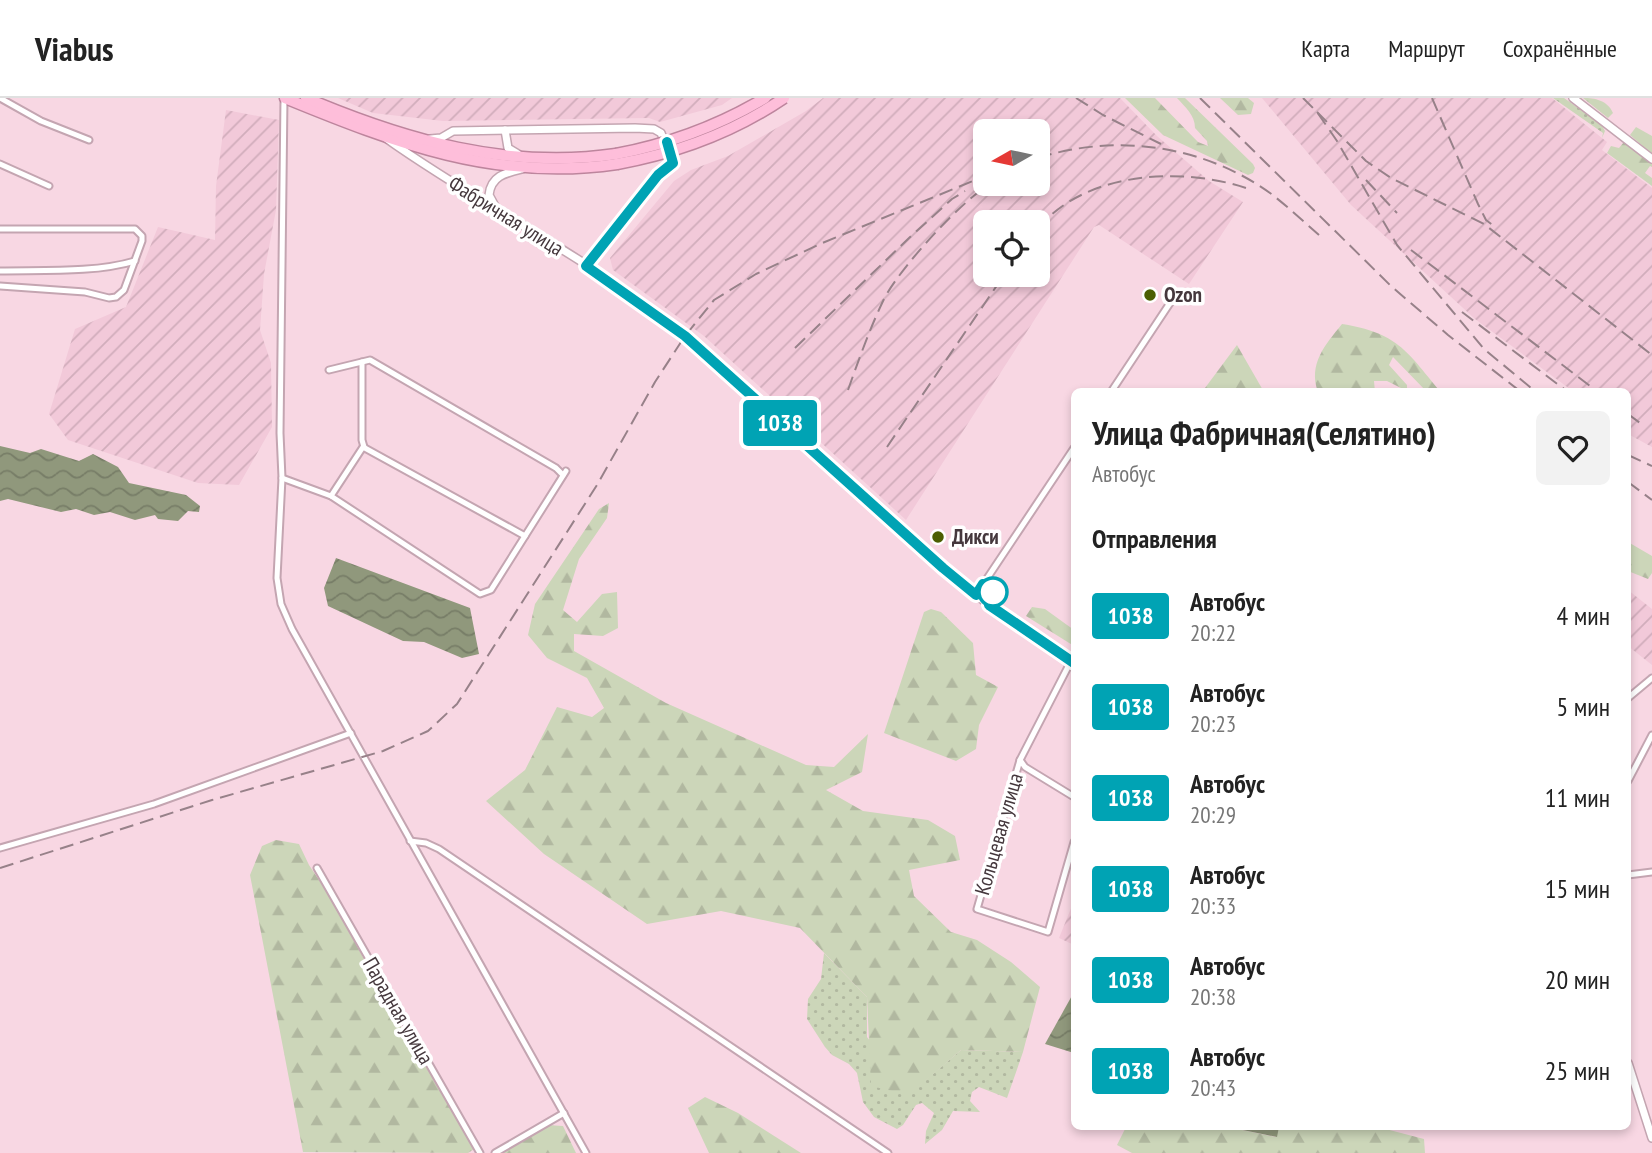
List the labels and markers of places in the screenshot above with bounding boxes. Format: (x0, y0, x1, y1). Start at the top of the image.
place label: Ozon (1164, 281, 1202, 308)
marker: Ozon (1142, 287, 1158, 303)
place label: Дикси (952, 523, 999, 550)
marker: Дикси (930, 529, 946, 545)
unlabelled marker (978, 577, 1008, 607)

